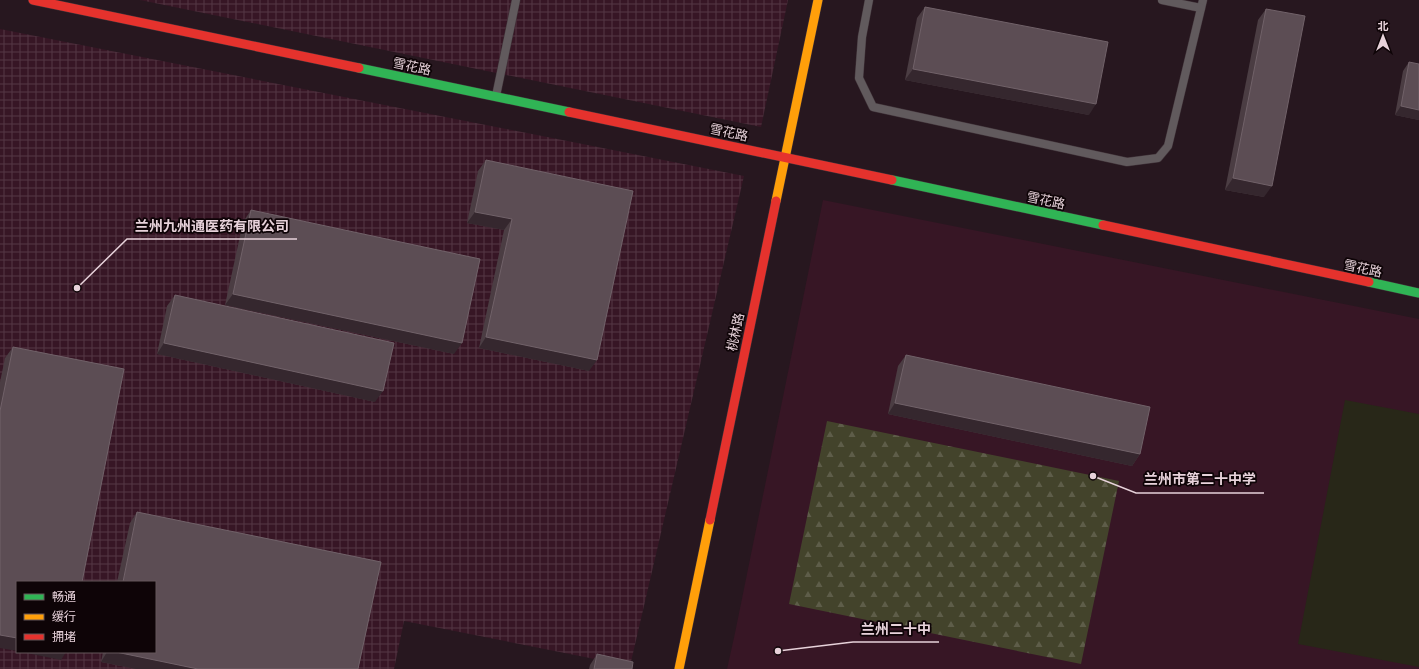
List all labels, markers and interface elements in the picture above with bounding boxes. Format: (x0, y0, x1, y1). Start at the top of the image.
north arrow (1363, 16, 1403, 56)
text: 北 (1378, 20, 1389, 32)
street label: 雪花路 (391, 55, 433, 78)
street label: 雪花路 (708, 121, 750, 144)
street label: 雪花路 (1025, 189, 1067, 212)
callout: 兰州九州通医药有限公司 (127, 213, 297, 239)
text: 兰州九州通医药有限公司 (135, 218, 289, 234)
street label: 雪花路 (1342, 257, 1384, 280)
street label: 桃林路 (724, 311, 747, 353)
callout: 兰州市第二十中学 (1136, 467, 1264, 493)
text: 兰州市第二十中学 (1144, 471, 1256, 487)
legend (16, 581, 156, 653)
text: 畅通 (52, 590, 76, 604)
text: 缓行 (52, 610, 76, 624)
callout: 兰州二十中 (853, 616, 939, 642)
text: 兰州二十中 (861, 621, 931, 637)
text: 拥堵 (52, 630, 76, 644)

